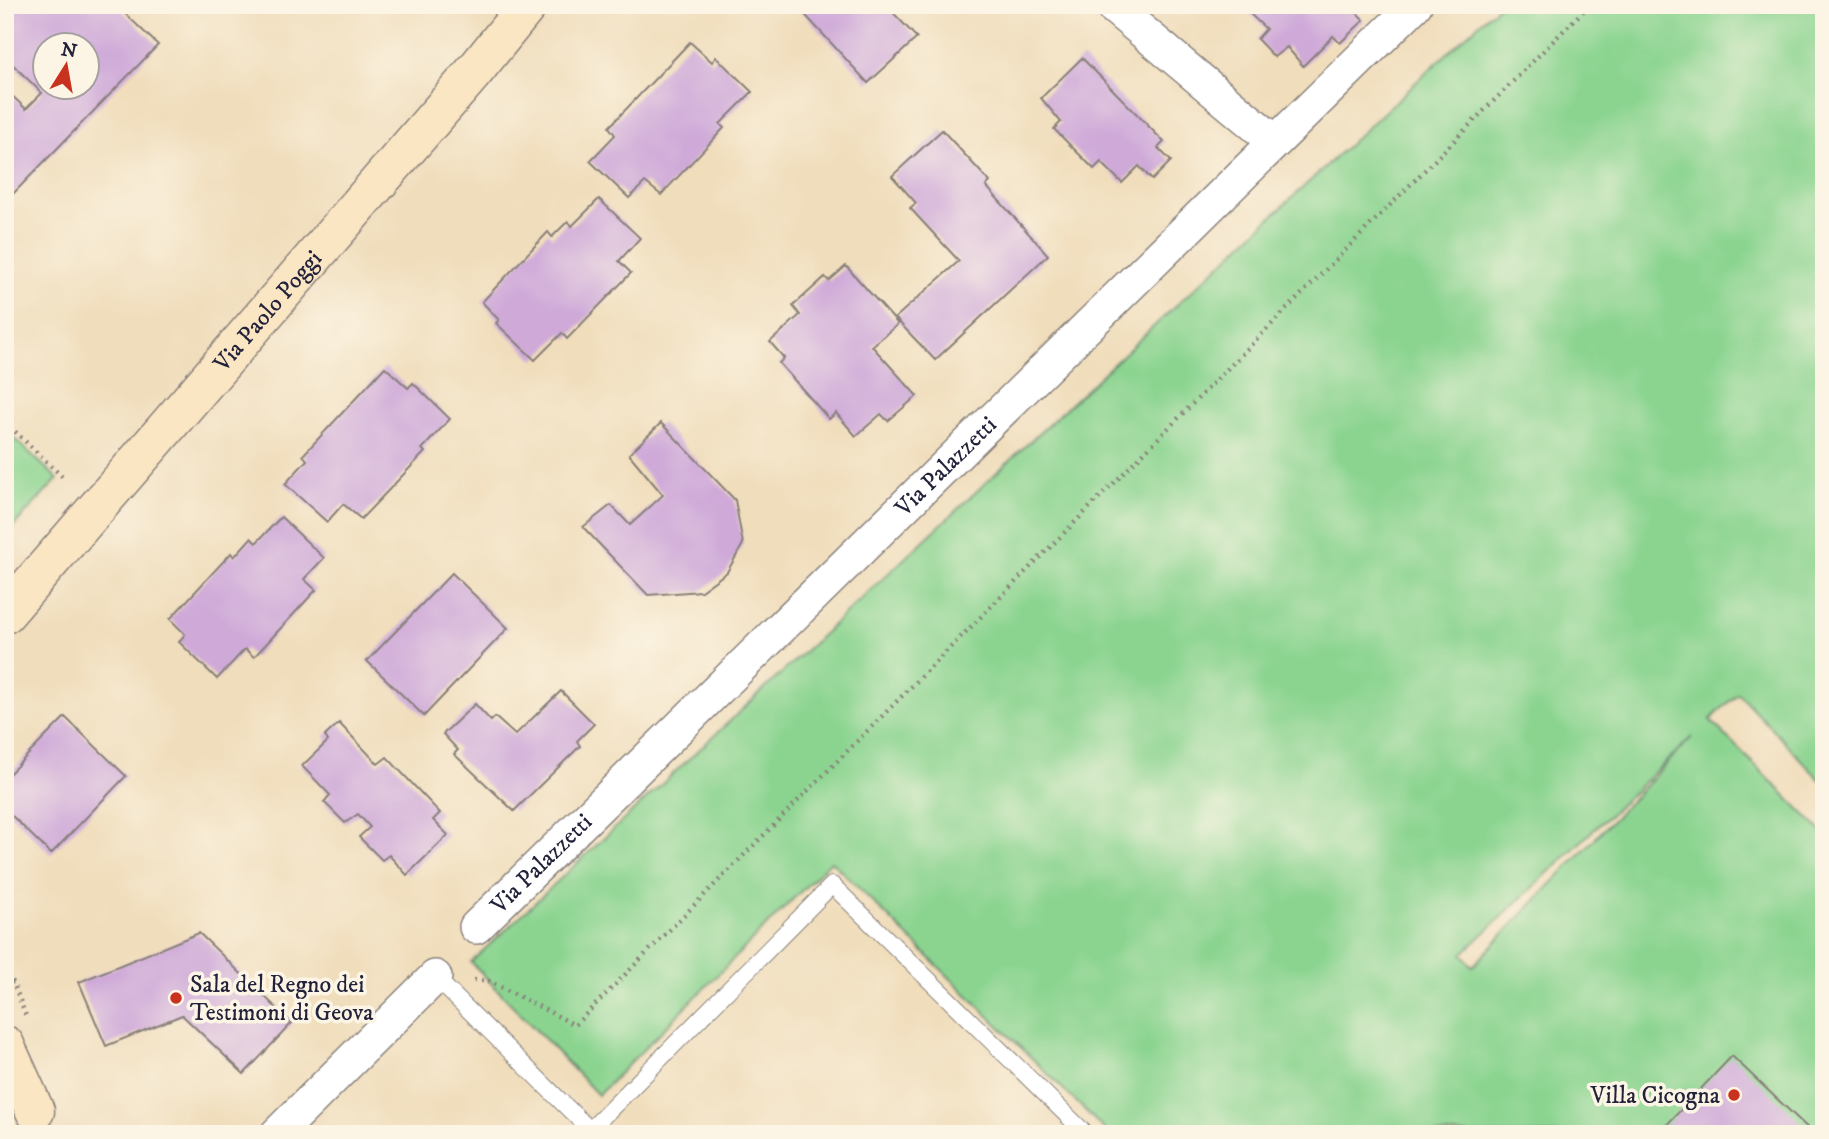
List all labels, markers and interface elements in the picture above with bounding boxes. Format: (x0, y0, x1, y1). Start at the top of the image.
north arrow (32, 32, 102, 102)
text: N (59, 38, 79, 64)
street label: Via Paolo Poggi (207, 244, 329, 379)
street label: Via Palazzetti (888, 410, 1003, 524)
street label: Via Palazzetti (484, 808, 599, 921)
place label: Sala del Regno dei Testimoni di Geova (190, 970, 374, 1028)
marker: Sala del Regno dei Testimoni di Geova (168, 990, 184, 1006)
place label: Villa Cicogna (1590, 1081, 1721, 1111)
marker: Villa Cicogna (1726, 1087, 1742, 1103)

